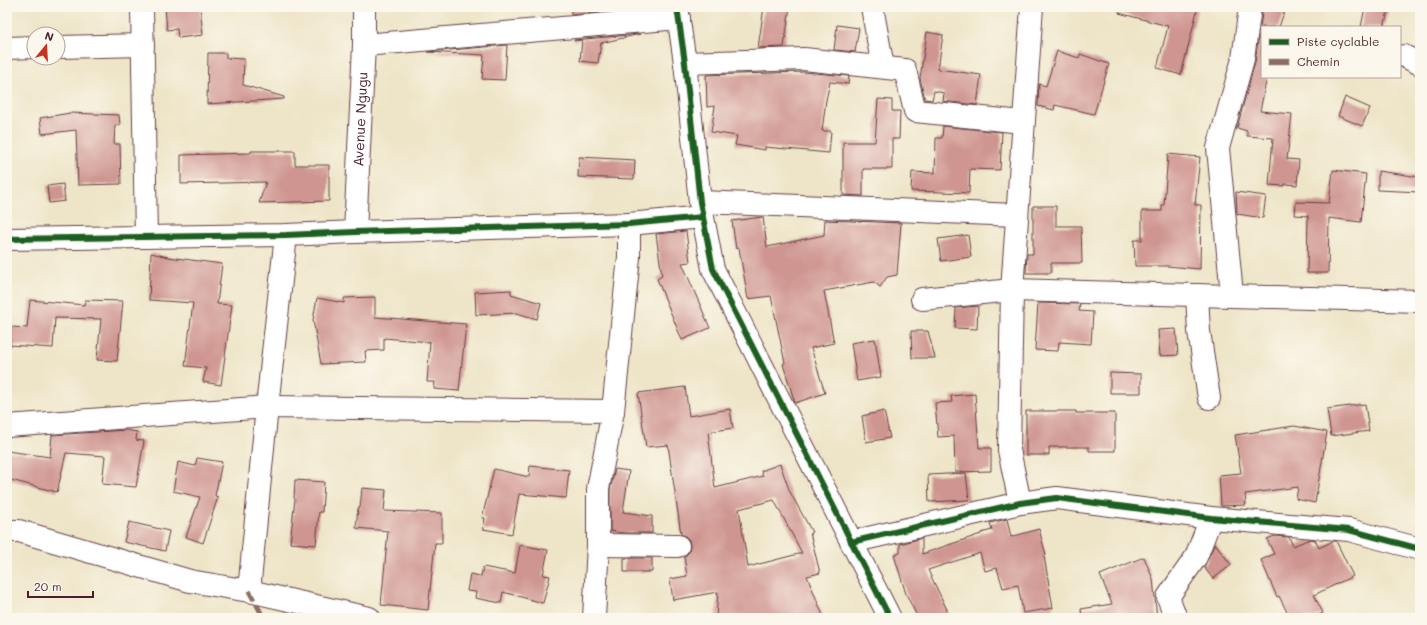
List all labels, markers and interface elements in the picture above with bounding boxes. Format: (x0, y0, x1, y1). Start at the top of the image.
north arrow (26, 26, 66, 66)
legend (1261, 26, 1401, 78)
text: N (43, 28, 56, 44)
text: Piste cyclable (1297, 33, 1379, 49)
text: Chemin (1297, 53, 1340, 69)
street label: Avenue Ngugu (348, 71, 372, 167)
scale bar (28, 573, 93, 599)
text: 20 m (34, 578, 62, 594)

